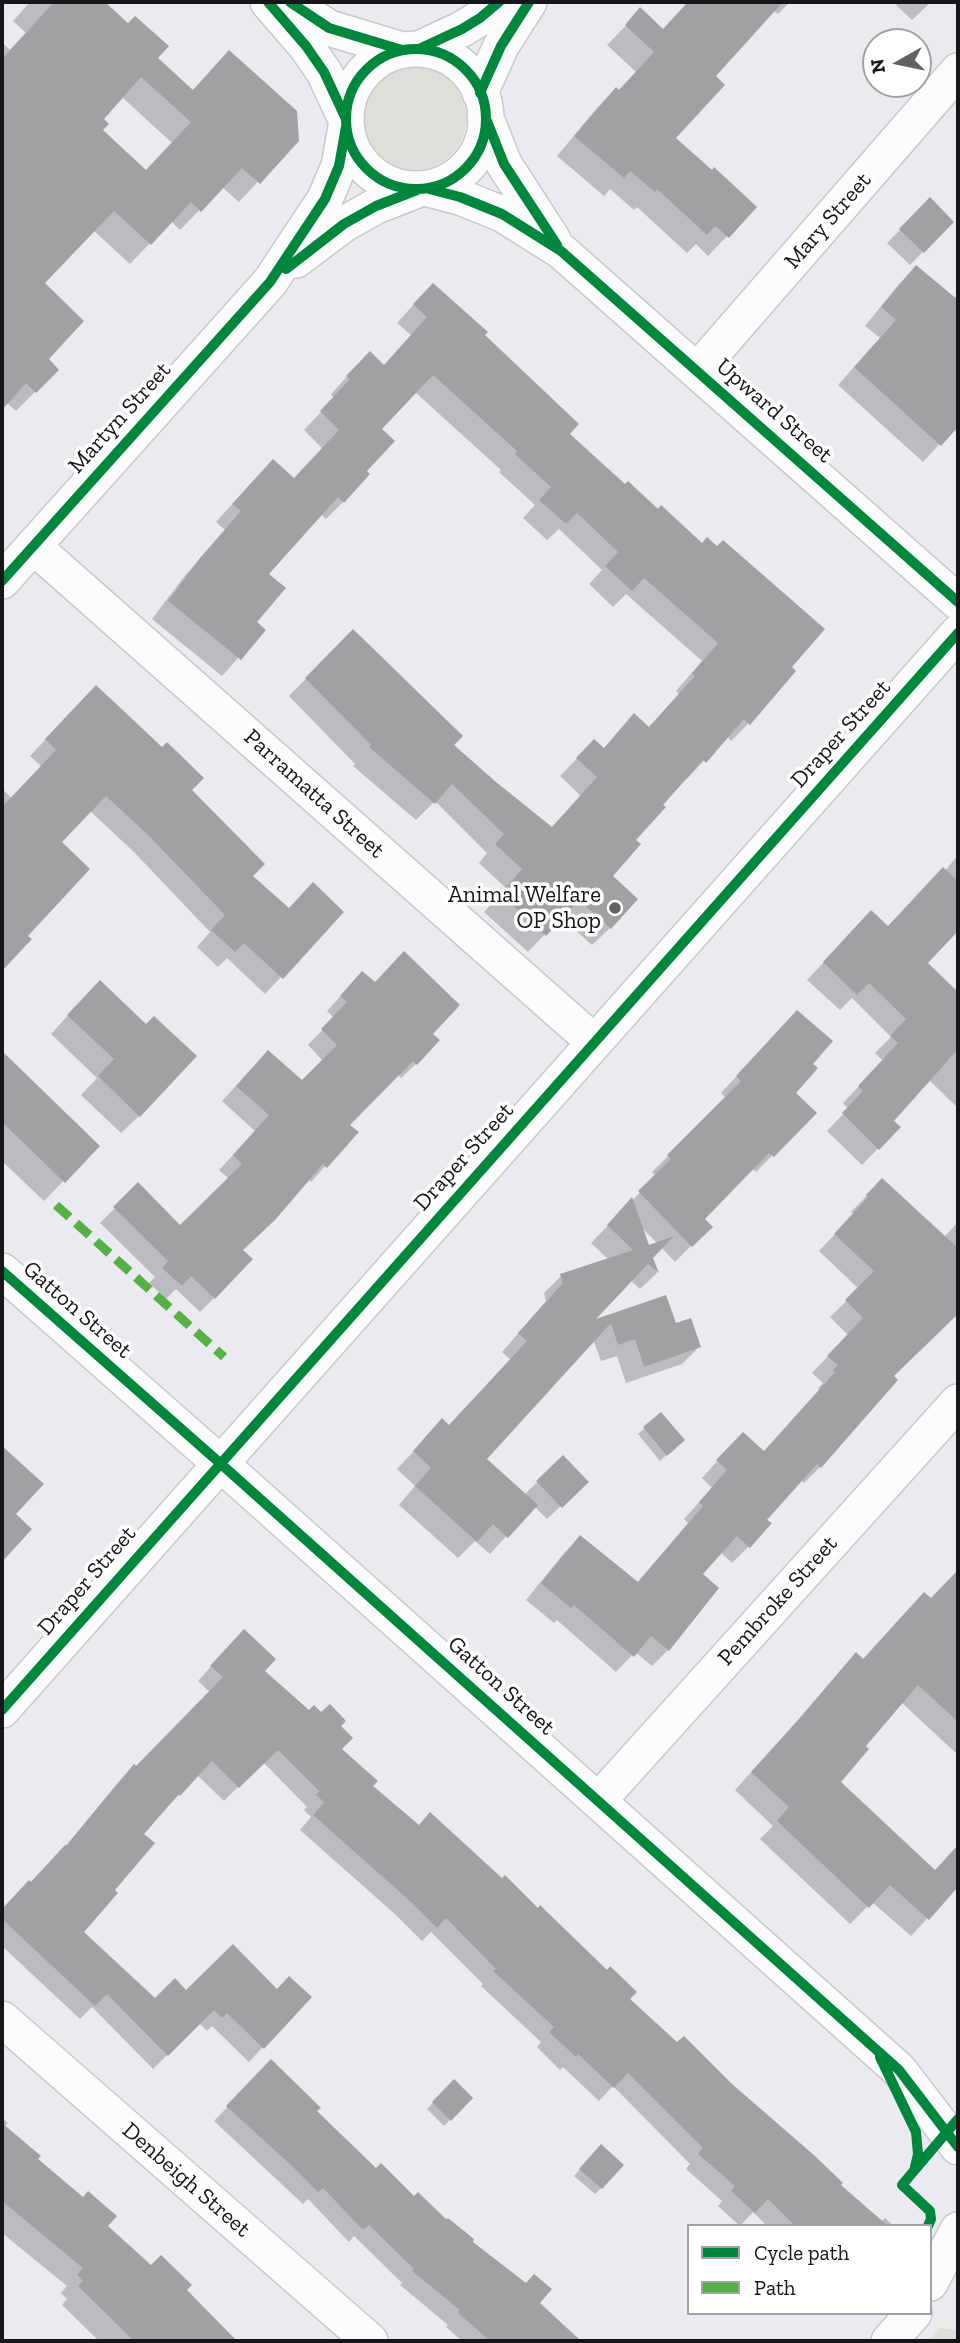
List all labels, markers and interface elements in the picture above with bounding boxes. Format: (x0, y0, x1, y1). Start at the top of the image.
north arrow (862, 28, 932, 98)
text: N (865, 57, 890, 75)
street label: Mary Street (779, 167, 877, 275)
street label: Upward Street (710, 353, 838, 469)
street label: Martyn Street (63, 357, 177, 479)
street label: Draper Street (785, 674, 897, 794)
street label: Parramatta Street (238, 724, 390, 864)
place label: Animal Welfare OP Shop (448, 881, 601, 935)
marker: Animal Welfare OP Shop (607, 900, 623, 916)
street label: Draper Street (408, 1097, 520, 1217)
street label: Gatton Street (17, 1255, 137, 1365)
street label: Draper Street (32, 1521, 142, 1641)
street label: Pembroke Street (712, 1530, 844, 1672)
street label: Gatton Street (442, 1631, 560, 1741)
street label: Denbeigh Street (116, 2117, 256, 2243)
legend (687, 2224, 932, 2315)
text: Cycle path (754, 2240, 849, 2265)
text: Path (754, 2275, 796, 2300)

